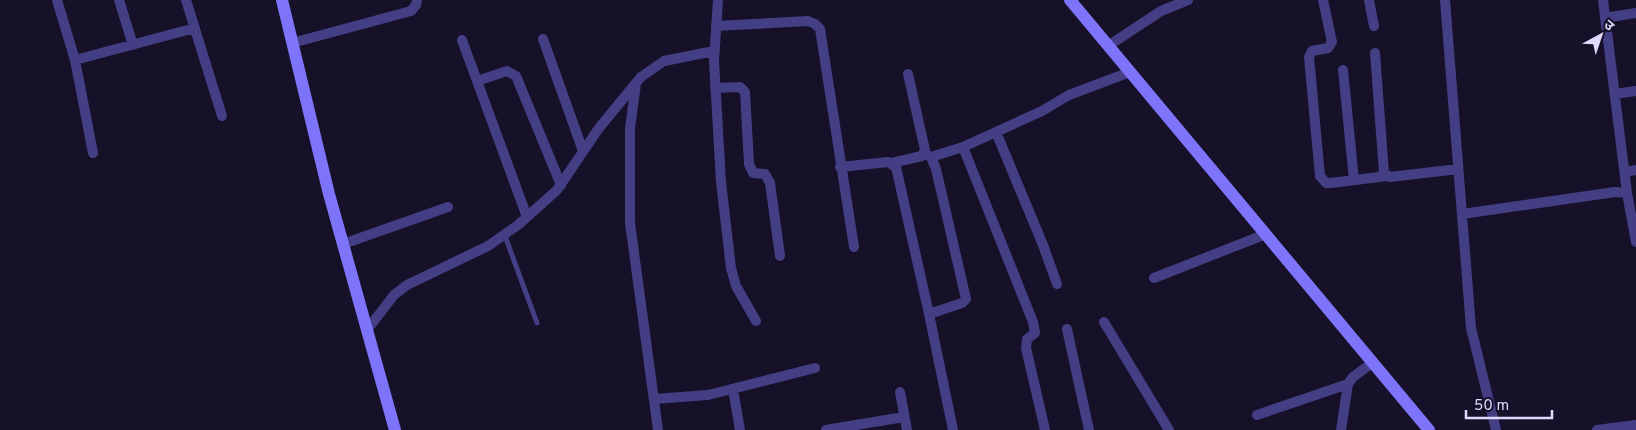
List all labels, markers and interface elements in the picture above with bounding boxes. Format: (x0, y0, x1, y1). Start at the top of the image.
north arrow (1576, 10, 1626, 60)
text: उ (1600, 17, 1618, 36)
scale bar (1466, 388, 1552, 420)
text: 50 m (1474, 397, 1509, 416)

